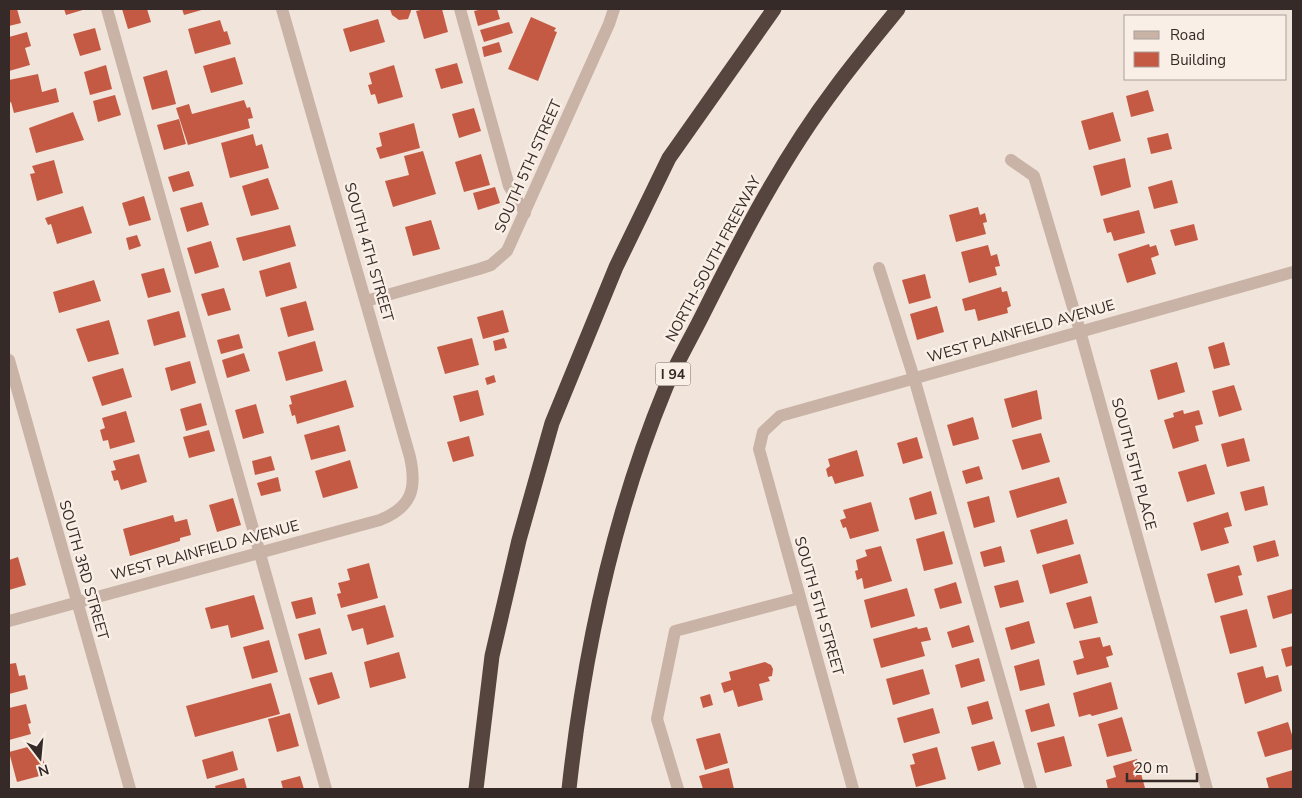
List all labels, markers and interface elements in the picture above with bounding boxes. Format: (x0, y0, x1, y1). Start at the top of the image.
legend (1124, 15, 1287, 80)
text: Road (1170, 25, 1205, 45)
text: Building (1170, 50, 1226, 70)
street label: SOUTH 5TH STREET (490, 96, 566, 236)
street label: NORTH-SOUTH FREEWAY (661, 172, 766, 345)
street label: SOUTH 4TH STREET (340, 180, 398, 324)
street label: WEST PLAINFIELD AVENUE (925, 295, 1117, 367)
road number: I 94 (656, 362, 690, 386)
street label: SOUTH 5TH PLACE (1107, 396, 1161, 532)
street label: SOUTH 3RD STREET (54, 498, 114, 642)
street label: WEST PLAINFIELD AVENUE (109, 515, 301, 585)
street label: SOUTH 5TH STREET (790, 534, 848, 678)
north arrow (15, 733, 65, 783)
scale bar (1127, 750, 1197, 782)
text: 20 m (1134, 758, 1169, 778)
text: N (36, 759, 51, 781)

